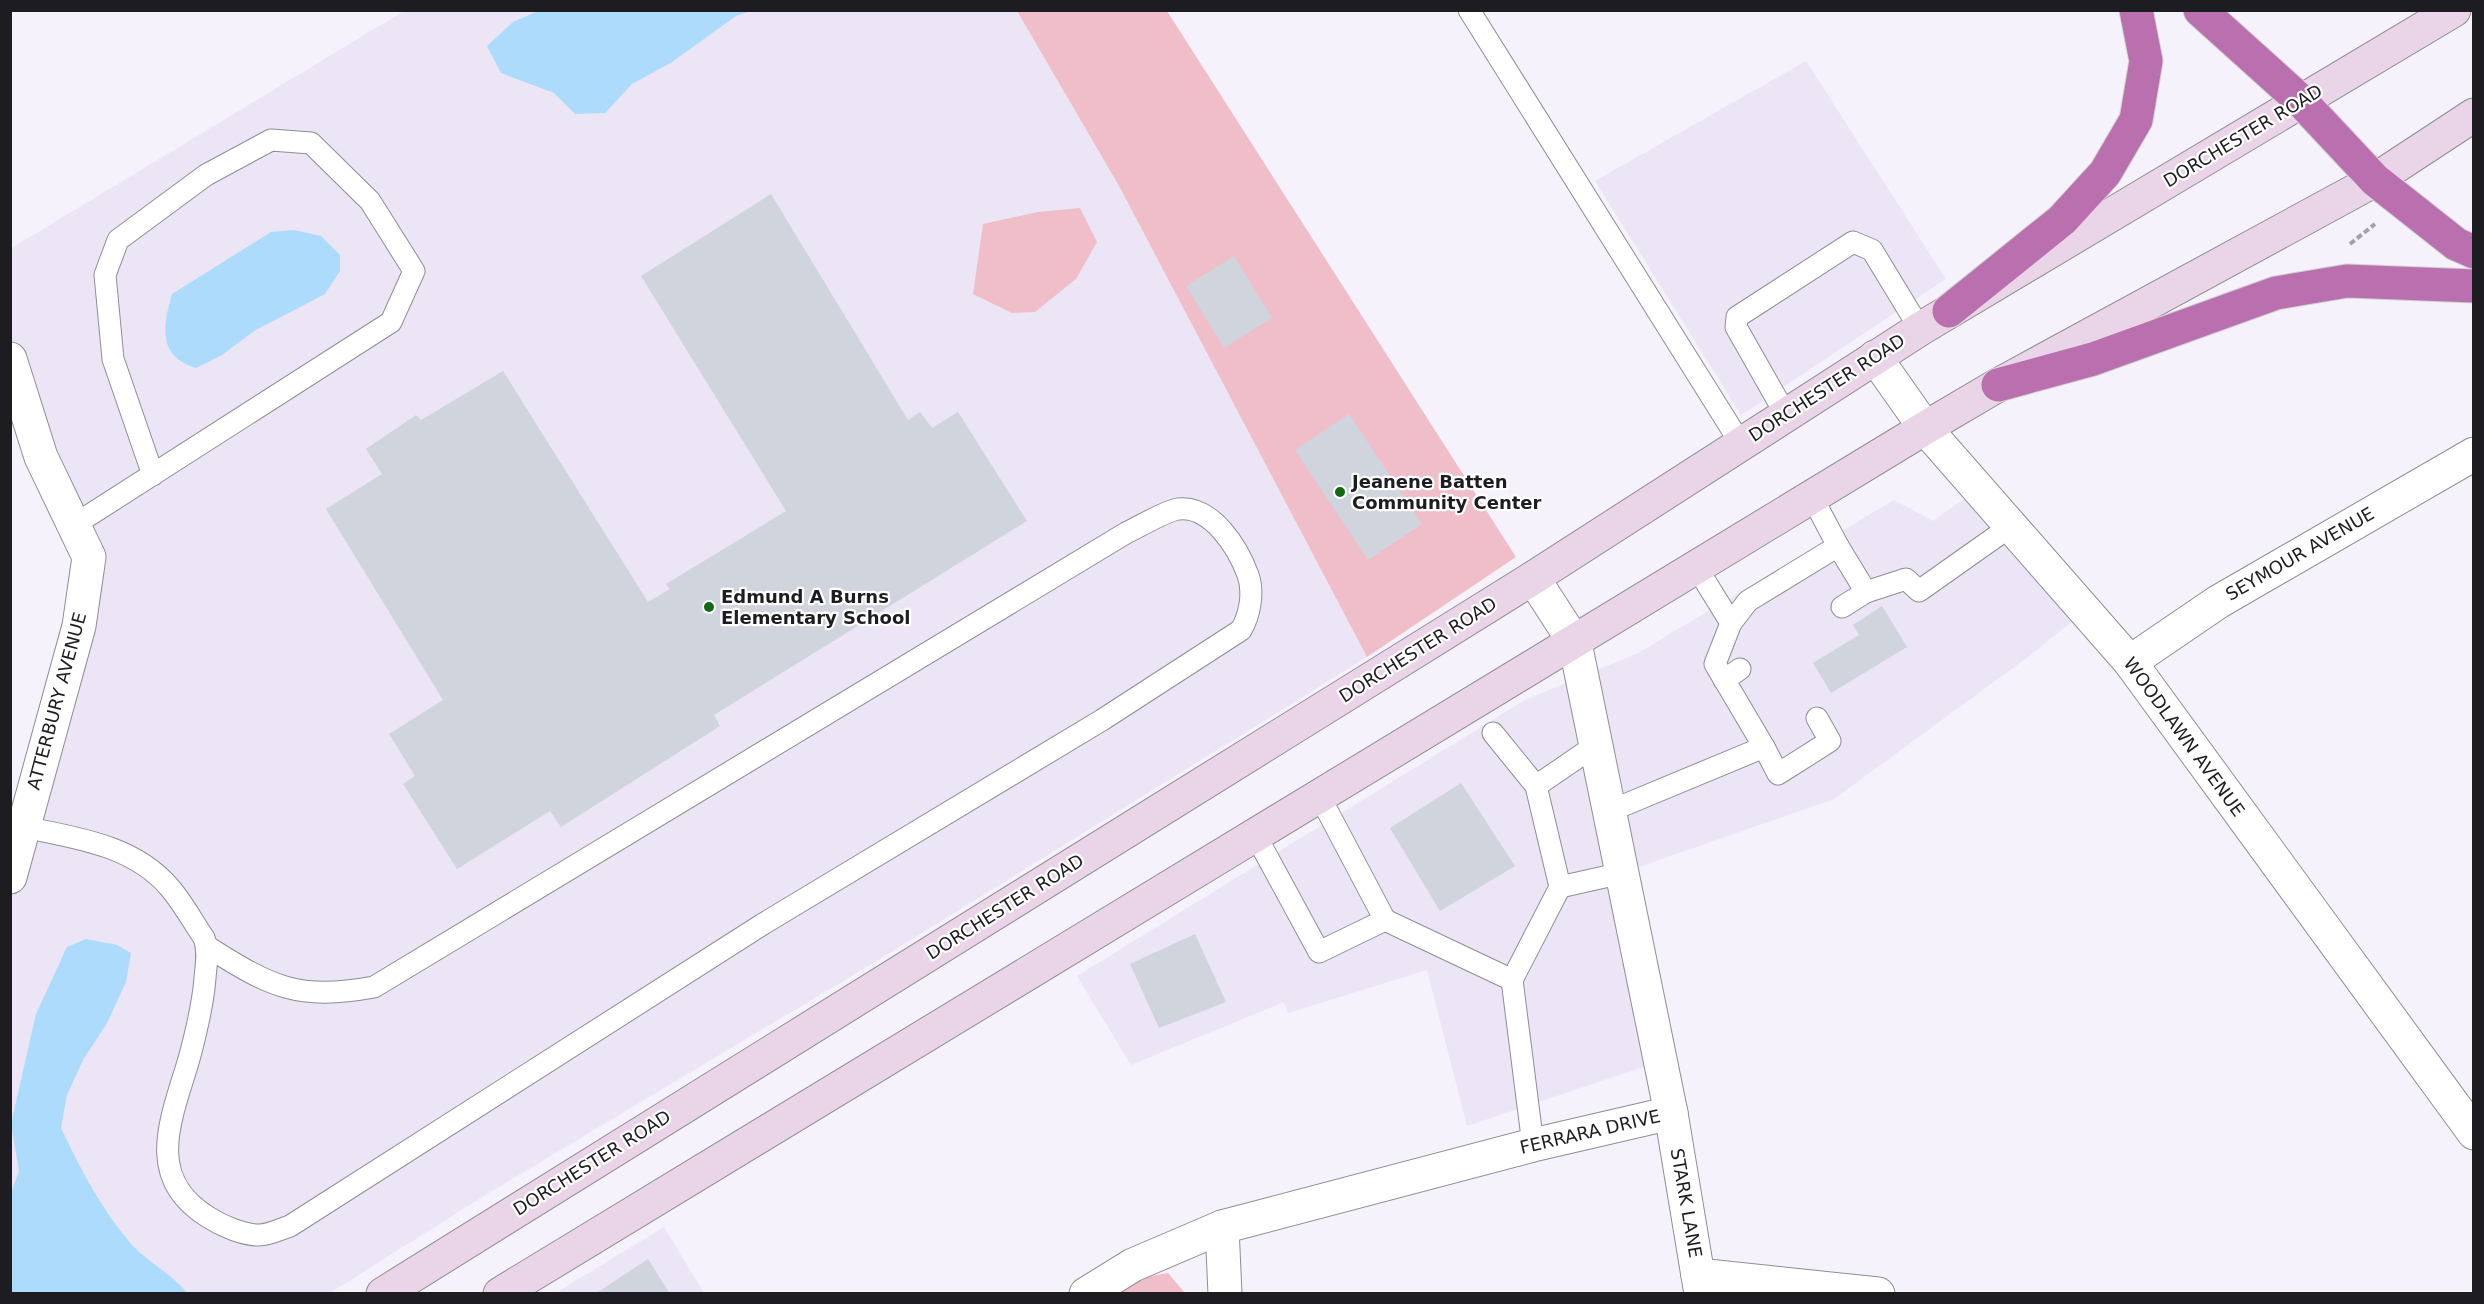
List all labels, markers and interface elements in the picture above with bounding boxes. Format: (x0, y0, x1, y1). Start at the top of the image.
street label: DORCHESTER ROAD (2159, 80, 2326, 191)
street label: DORCHESTER ROAD (1745, 329, 1909, 446)
place label: Jeanene Batten Community Center (1350, 471, 1542, 513)
marker: Jeanene Batten Community Center (1333, 485, 1347, 499)
street label: SEYMOUR AVENUE (2222, 503, 2378, 605)
place label: Edmund A Burns Elementary School (721, 586, 910, 628)
street label: DORCHESTER ROAD (1335, 593, 1500, 707)
marker: Edmund A Burns Elementary School (702, 600, 716, 614)
street label: ATTERBURY AVENUE (23, 610, 90, 792)
street label: WOODLAWN AVENUE (2120, 653, 2249, 820)
street label: DORCHESTER ROAD (922, 850, 1087, 964)
street label: FERRARA DRIVE (1518, 1105, 1662, 1158)
street label: DORCHESTER ROAD (509, 1106, 674, 1220)
street label: STARK LANE (1667, 1146, 1706, 1259)

